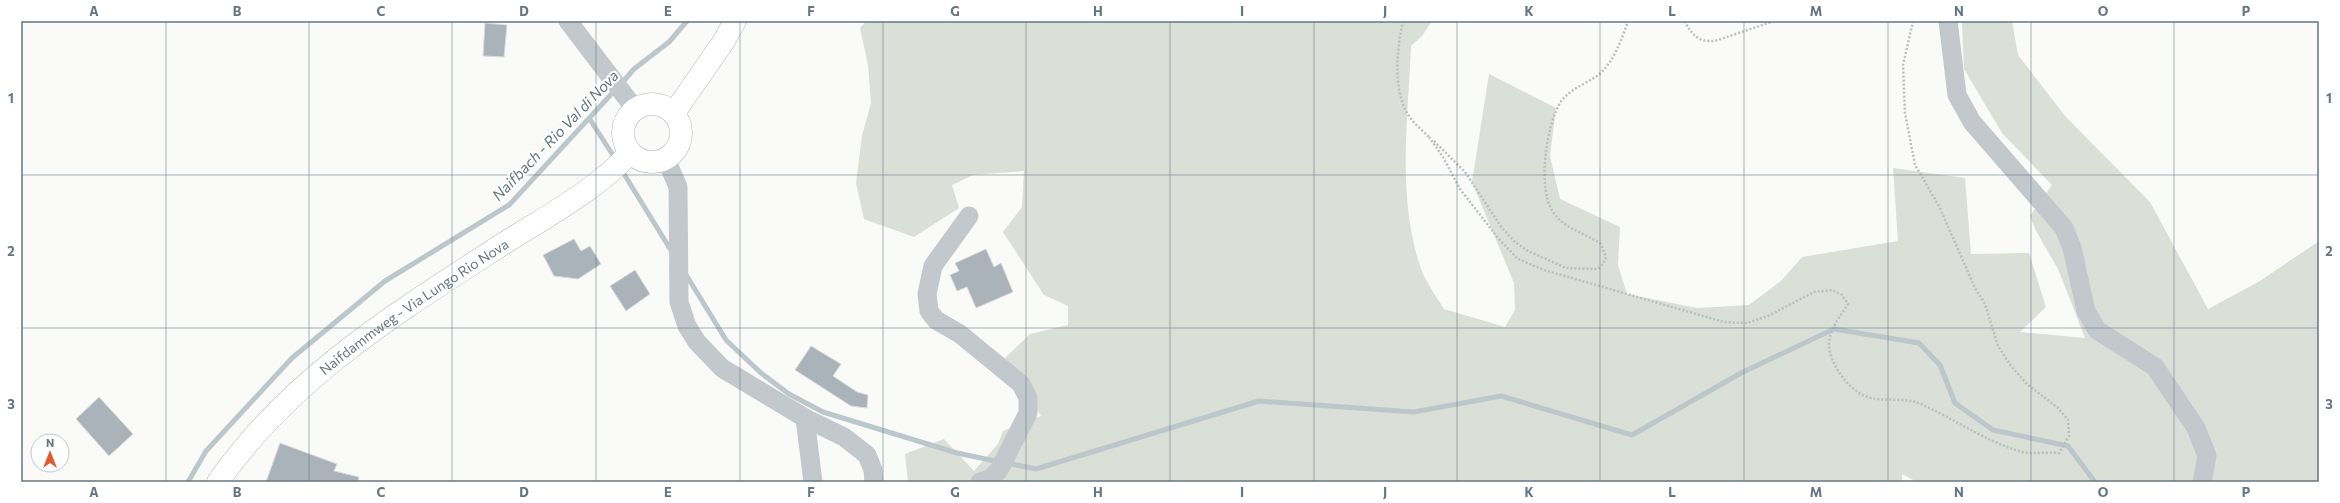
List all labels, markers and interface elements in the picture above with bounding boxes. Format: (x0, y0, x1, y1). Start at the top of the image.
text: A (89, 3, 99, 19)
text: B (233, 3, 242, 19)
text: C (377, 3, 386, 19)
text: D (519, 3, 529, 19)
text: E (664, 3, 672, 19)
text: F (807, 3, 815, 19)
text: G (950, 3, 960, 19)
text: H (1093, 3, 1103, 19)
text: I (1240, 3, 1244, 19)
text: J (1383, 3, 1387, 19)
text: K (1524, 3, 1534, 19)
text: L (1668, 3, 1676, 19)
text: M (1810, 3, 1822, 19)
text: N (1954, 3, 1964, 19)
text: O (2098, 3, 2109, 19)
text: P (2242, 3, 2251, 19)
water label: Naifbach - Rio Val di Nova (488, 66, 622, 204)
text: 1 (8, 90, 14, 106)
text: 1 (2326, 90, 2332, 106)
street label: Naifdammweg - Via Lungo Rio Nova (316, 234, 511, 378)
text: 2 (7, 243, 15, 259)
text: 2 (2325, 243, 2333, 259)
text: 3 (7, 396, 15, 412)
text: 3 (2325, 396, 2333, 412)
north arrow (30, 433, 70, 473)
text: N (46, 436, 54, 449)
text: A (89, 484, 99, 500)
text: B (233, 484, 242, 500)
text: C (377, 484, 386, 500)
text: D (519, 484, 529, 500)
text: E (664, 484, 672, 500)
text: F (807, 484, 815, 500)
text: G (950, 484, 960, 500)
text: H (1093, 484, 1103, 500)
text: I (1240, 484, 1244, 500)
text: J (1383, 484, 1387, 500)
text: K (1524, 484, 1534, 500)
text: L (1668, 484, 1676, 500)
text: M (1810, 484, 1822, 500)
text: N (1954, 484, 1964, 500)
text: O (2098, 484, 2109, 500)
text: P (2242, 484, 2251, 500)

